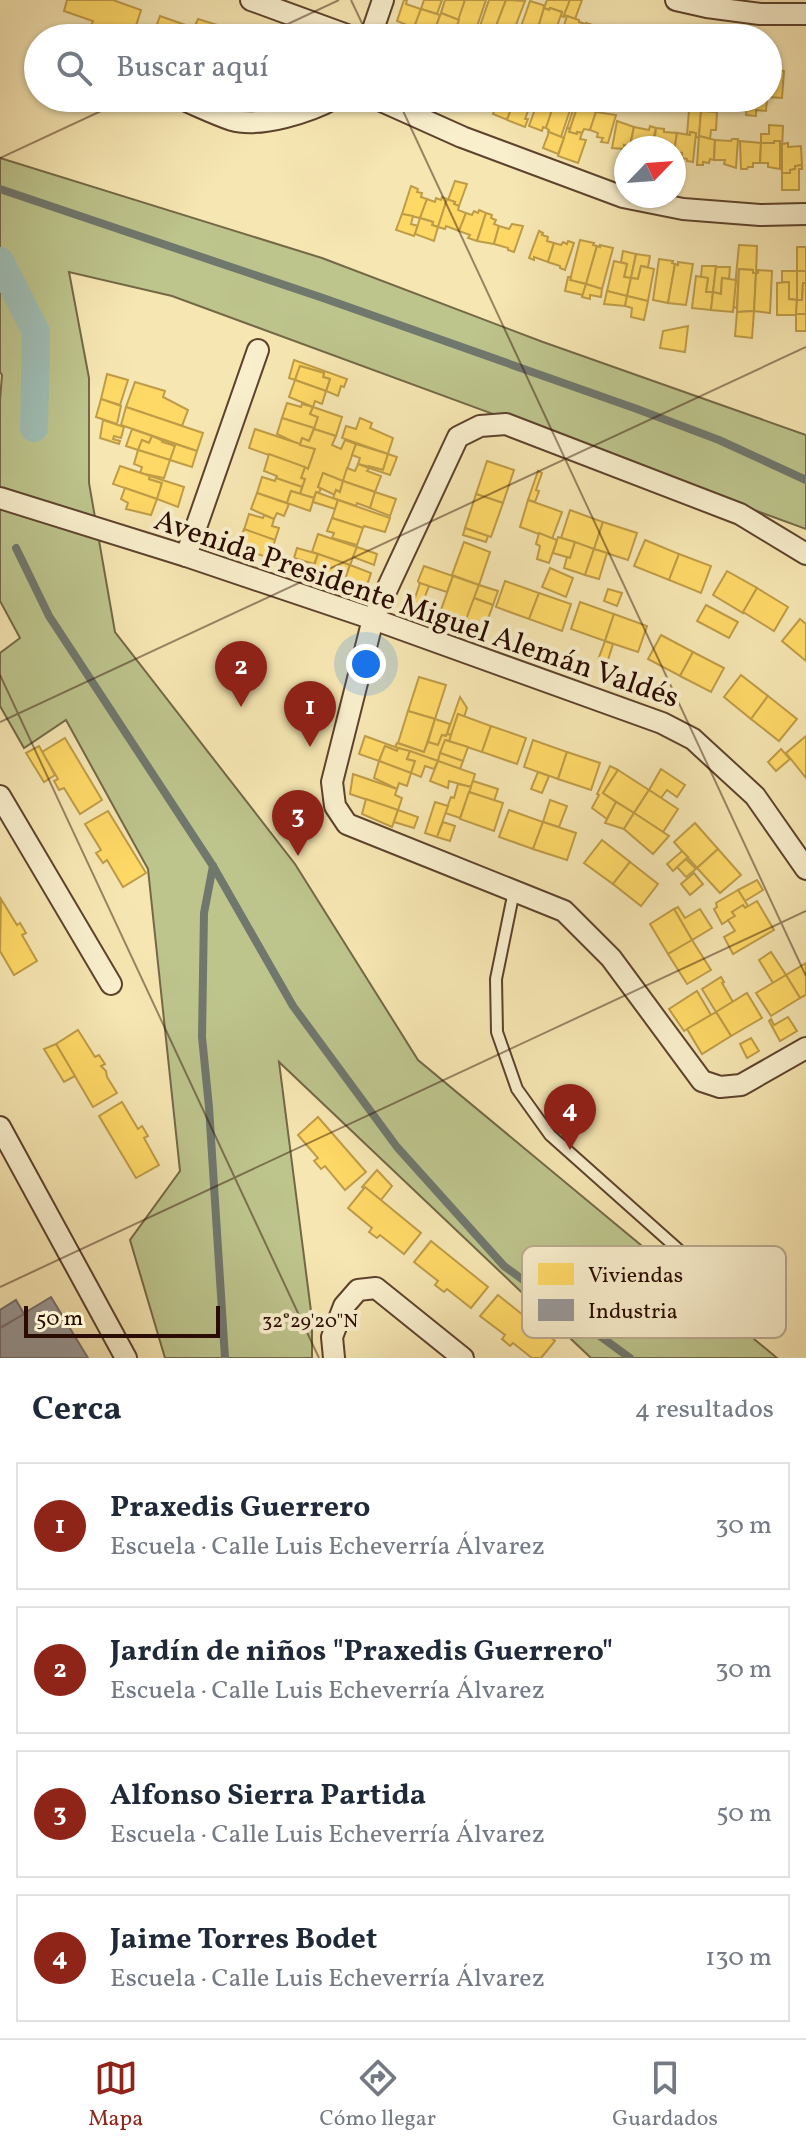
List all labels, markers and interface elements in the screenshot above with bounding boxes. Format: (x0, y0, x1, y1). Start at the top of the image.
search box (24, 24, 782, 112)
icon: search (52, 46, 96, 90)
text: Buscar aquí (116, 47, 269, 89)
north arrow (614, 136, 686, 208)
street label: Avenida Presidente Miguel Alemán Valdés (148, 500, 684, 720)
pin: 2 (215, 641, 267, 707)
your location (346, 644, 386, 684)
pin: 1 (284, 681, 336, 747)
pin: 3 (272, 790, 324, 856)
pin: 4 (544, 1084, 596, 1150)
legend (522, 1246, 786, 1338)
text: Viviendas (588, 1261, 683, 1292)
text: Industria (588, 1297, 678, 1328)
scale bar (24, 1302, 220, 1338)
text: 50 m (36, 1304, 83, 1335)
text: 32°29'20"N (262, 1308, 358, 1336)
text: Cerca (32, 1387, 122, 1434)
text: 4 resultados (635, 1392, 774, 1428)
text: Praxedis Guerrero (110, 1487, 370, 1529)
text: 1 (55, 1508, 65, 1544)
text: 30 m (715, 1508, 772, 1544)
text: Escuela · Calle Luis Echeverría Álvarez (110, 1529, 545, 1565)
text: Jardín de niños "Praxedis Guerrero" (110, 1631, 613, 1673)
text: 2 (53, 1652, 67, 1688)
text: 30 m (715, 1652, 772, 1688)
text: Escuela · Calle Luis Echeverría Álvarez (110, 1673, 545, 1709)
text: Alfonso Sierra Partida (110, 1775, 426, 1817)
text: 3 (53, 1796, 67, 1832)
text: 50 m (716, 1796, 772, 1832)
text: Escuela · Calle Luis Echeverría Álvarez (110, 1817, 545, 1853)
text: Jaime Torres Bodet (110, 1919, 377, 1961)
text: 4 (52, 1940, 68, 1976)
text: 130 m (705, 1940, 772, 1976)
text: Escuela · Calle Luis Echeverría Álvarez (110, 1961, 545, 1997)
tab: Mapa (88, 2056, 143, 2135)
tab: Cómo llegar (319, 2056, 436, 2135)
tab: Guardados (612, 2056, 718, 2135)

